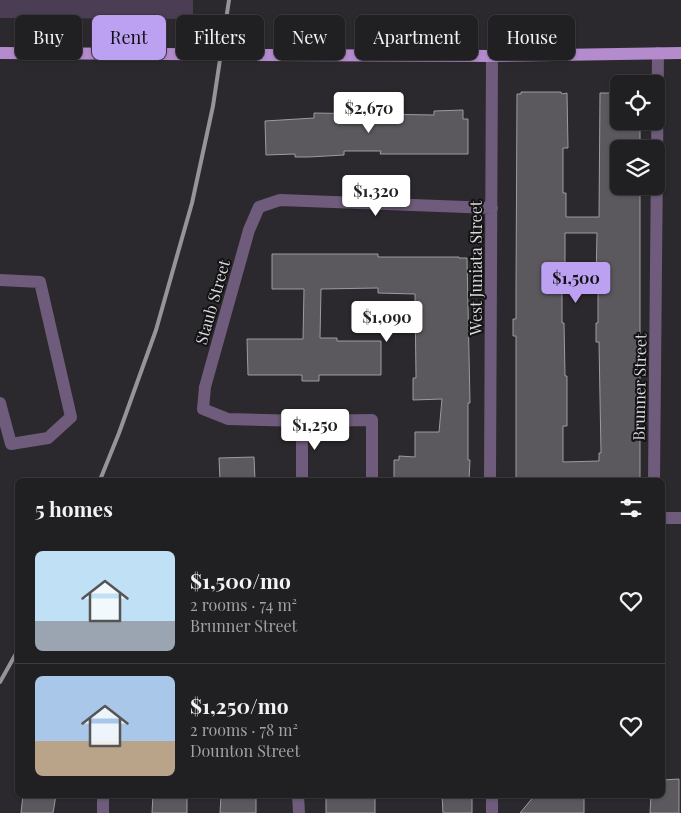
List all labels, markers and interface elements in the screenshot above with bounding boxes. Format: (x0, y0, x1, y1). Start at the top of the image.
chip: Buy (15, 15, 82, 60)
chip: Rent (92, 15, 166, 60)
chip: Filters (176, 15, 264, 60)
chip: New (274, 15, 345, 60)
chip: Apartment (355, 15, 478, 60)
chip: House (488, 15, 575, 60)
map controls (610, 75, 665, 195)
button: locate (610, 75, 665, 130)
pin: $2,670 (328, 92, 410, 134)
text: $2,670 (345, 97, 393, 118)
button: layers (610, 140, 665, 195)
pin: $1,320 (335, 174, 417, 217)
text: $1,320 (353, 180, 399, 201)
street label: West Juniata Street (465, 200, 486, 336)
street label: Staub Street (190, 257, 234, 347)
pin: $1,500 (535, 262, 617, 304)
text: $1,500 (552, 267, 600, 288)
pin: $1,090 (346, 300, 428, 343)
text: $1,090 (362, 306, 412, 327)
street label: Brunner Street (628, 333, 650, 441)
pin: $1,250 (274, 408, 356, 451)
text: $1,250 (292, 414, 338, 435)
text: 5 homes (35, 494, 113, 522)
icon: filters (617, 494, 645, 522)
text: $1,500/mo (190, 566, 291, 594)
icon: home (75, 571, 135, 631)
icon: heart (617, 587, 645, 615)
text: 2 rooms · 74 m² (190, 594, 297, 615)
text: Brunner Street (190, 615, 297, 636)
text: $1,250/mo (190, 691, 289, 719)
icon: home (75, 696, 135, 756)
icon: heart (617, 712, 645, 740)
text: 2 rooms · 78 m² (190, 719, 298, 740)
text: Dounton Street (190, 740, 300, 761)

